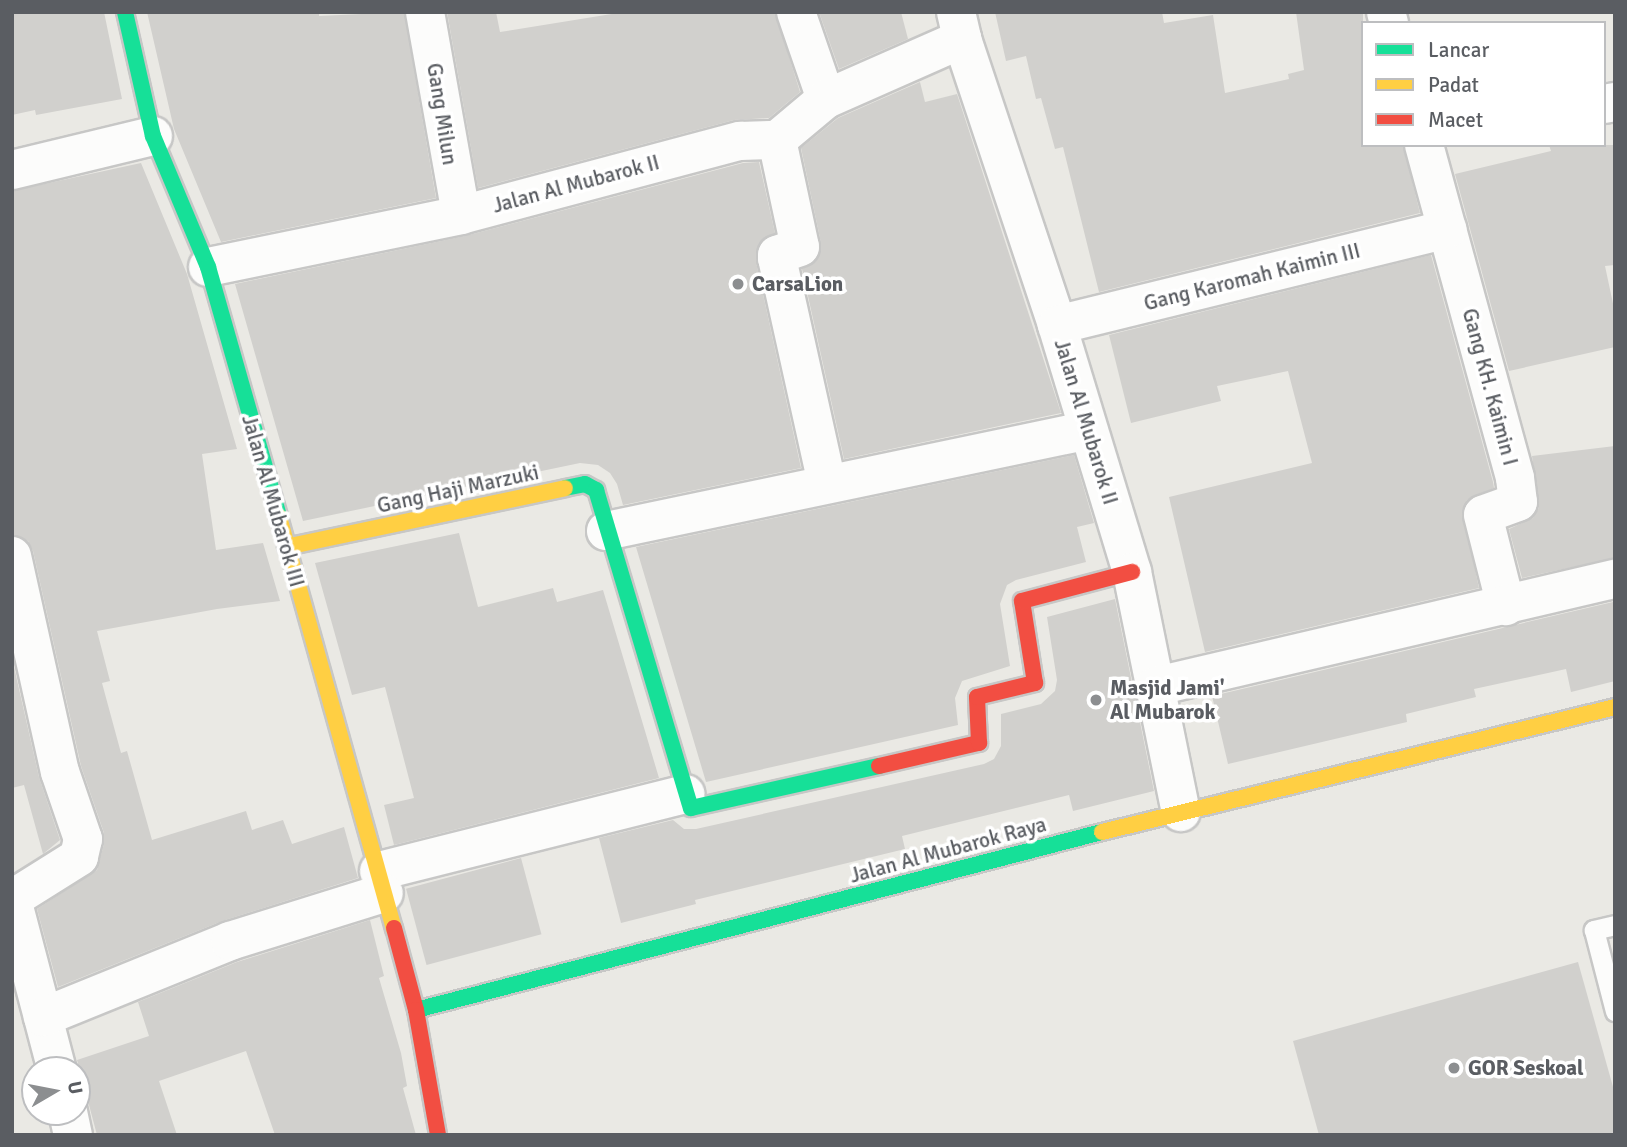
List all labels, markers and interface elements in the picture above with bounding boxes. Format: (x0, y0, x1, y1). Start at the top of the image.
legend (1361, 21, 1606, 147)
text: Lancar (1428, 37, 1489, 63)
street label: Gang Milun (422, 61, 462, 167)
text: Padat (1428, 72, 1479, 98)
text: Macet (1428, 107, 1483, 133)
street label: Jalan Al Mubarok II (490, 150, 662, 218)
street label: Gang Karomah Kaimin III (1141, 238, 1363, 316)
place label: CarsaLion (752, 271, 843, 297)
marker: CarsaLion (730, 276, 746, 292)
street label: Gang KH. Kaimin I (1457, 306, 1523, 468)
street label: Jalan Al Mubarok II (1049, 336, 1123, 508)
street label: Jalan Al Mubarok III (236, 412, 310, 590)
street label: Gang Haji Marzuki (375, 460, 541, 518)
place label: Masjid Jami' Al Mubarok (1110, 675, 1225, 725)
marker: Masjid Jami' Al Mubarok (1088, 692, 1104, 708)
street label: Jalan Al Mubarok Raya (847, 812, 1049, 888)
place label: GOR Seskoal (1468, 1055, 1584, 1081)
north arrow (21, 1056, 91, 1126)
marker: GOR Seskoal (1446, 1060, 1462, 1076)
text: U (62, 1079, 88, 1096)

